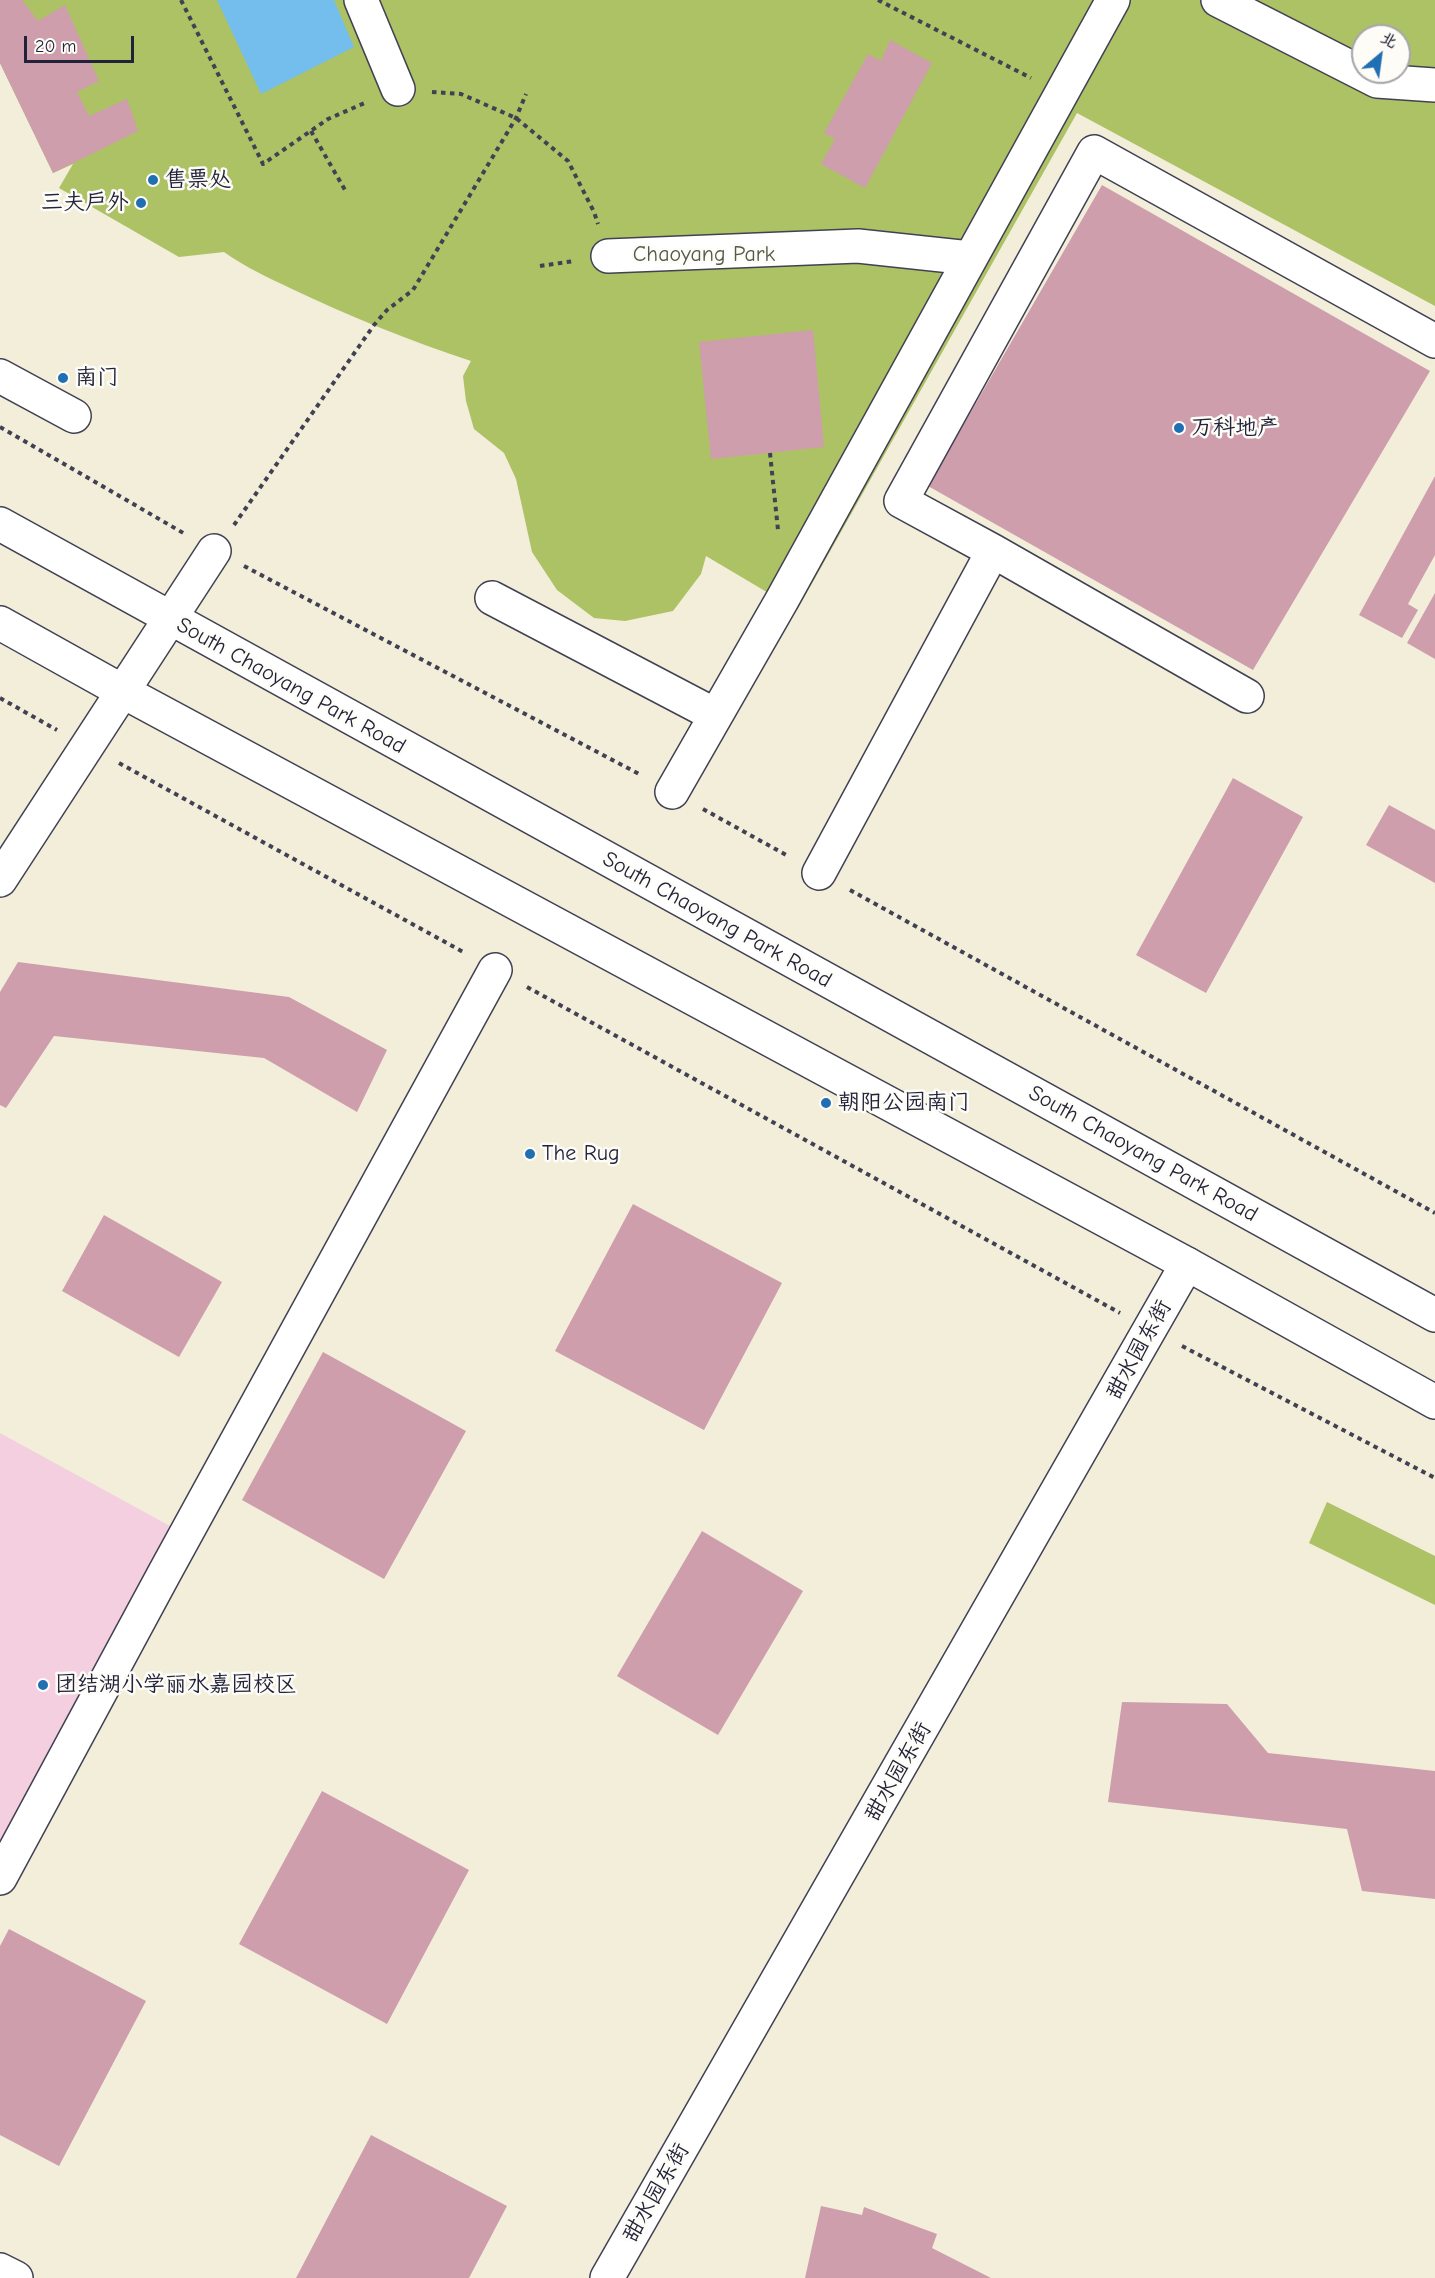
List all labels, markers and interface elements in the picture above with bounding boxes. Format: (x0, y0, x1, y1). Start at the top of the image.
scale bar (27, 24, 136, 62)
north arrow (1351, 24, 1411, 84)
text: 北 (1377, 28, 1400, 52)
text: 20 m (35, 36, 76, 57)
place label: 售票处 (165, 167, 231, 193)
marker: 售票处 (146, 173, 160, 187)
place label: 三夫户外 (41, 190, 129, 216)
marker: 三夫户外 (134, 196, 148, 210)
park label: Chaoyang Park (633, 242, 775, 268)
place label: 南门 (75, 365, 119, 391)
marker: 南门 (56, 371, 70, 385)
place label: 万科地产 (1191, 415, 1279, 441)
marker: 万科地产 (1172, 421, 1186, 435)
street label: South Chaoyang Park Road (172, 612, 410, 760)
street label: South Chaoyang Park Road (598, 846, 836, 994)
street label: South Chaoyang Park Road (1024, 1080, 1262, 1228)
place label: 朝阳公园南门 (838, 1090, 970, 1116)
marker: 朝阳公园南门 (819, 1096, 833, 1110)
place label: The Rug (542, 1141, 620, 1167)
marker: The Rug (523, 1147, 537, 1161)
street label: 甜水园东街 (1101, 1295, 1177, 1405)
place label: 团结湖小学丽水嘉园校区 (55, 1672, 297, 1698)
marker: 团结湖小学丽水嘉园校区 (36, 1678, 50, 1692)
street label: 甜水园东街 (859, 1718, 937, 1826)
street label: 甜水园东街 (617, 2139, 695, 2247)

